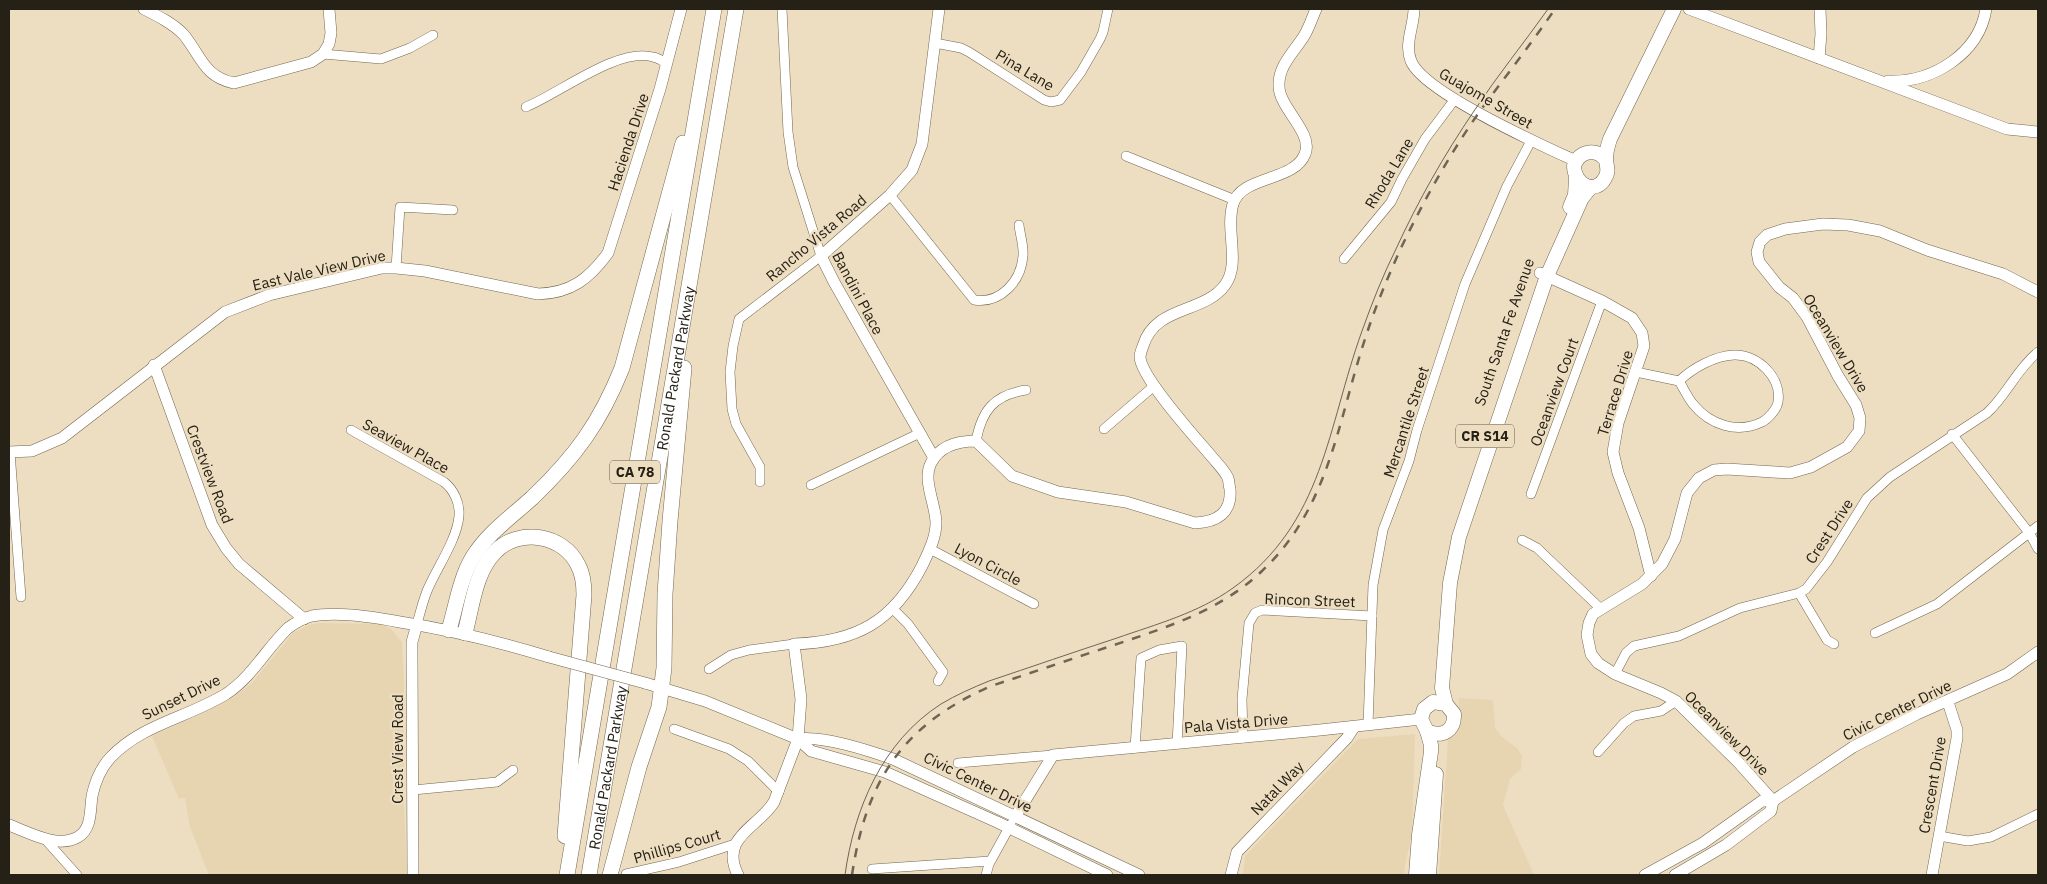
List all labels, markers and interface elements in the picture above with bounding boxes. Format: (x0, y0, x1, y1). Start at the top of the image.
street label: Pina Lane (992, 45, 1058, 95)
street label: Guajome Street (1436, 63, 1536, 133)
street label: Hacienda Drive (603, 91, 653, 193)
street label: Rhoda Lane (1361, 134, 1417, 212)
street label: Rancho Vista Road (762, 190, 870, 286)
street label: East Vale View Drive (250, 245, 388, 295)
street label: Bandini Place (828, 248, 888, 338)
street label: South Santa Fe Avenue (1470, 256, 1538, 408)
street label: Ronald Packard Parkway (652, 284, 698, 452)
street label: Oceanview Drive (1799, 290, 1873, 396)
street label: Oceanview Court (1526, 335, 1582, 449)
street label: Terrace Drive (1593, 348, 1637, 438)
street label: Mercantile Street (1379, 364, 1433, 480)
street label: Seaview Place (359, 414, 453, 478)
street label: Crestview Road (182, 422, 238, 526)
road number: CR S14 (1456, 424, 1514, 448)
road number: CA 78 (610, 461, 660, 484)
street label: Crest Drive (1801, 495, 1857, 567)
street label: Lyon Circle (951, 538, 1025, 590)
street label: Rincon Street (1264, 589, 1356, 611)
street label: Sunset Drive (139, 670, 223, 724)
street label: Civic Center Drive (1840, 675, 1954, 745)
street label: Ronald Packard Parkway (584, 684, 631, 851)
street label: Oceanview Drive (1681, 687, 1773, 779)
street label: Crest View Road (388, 694, 407, 804)
street label: Pala Vista Drive (1183, 709, 1289, 737)
street label: Crescent Drive (1914, 735, 1950, 835)
street label: Civic Center Drive (921, 747, 1035, 817)
street label: Natal Way (1246, 757, 1308, 819)
street label: Phillips Court (631, 824, 723, 868)

